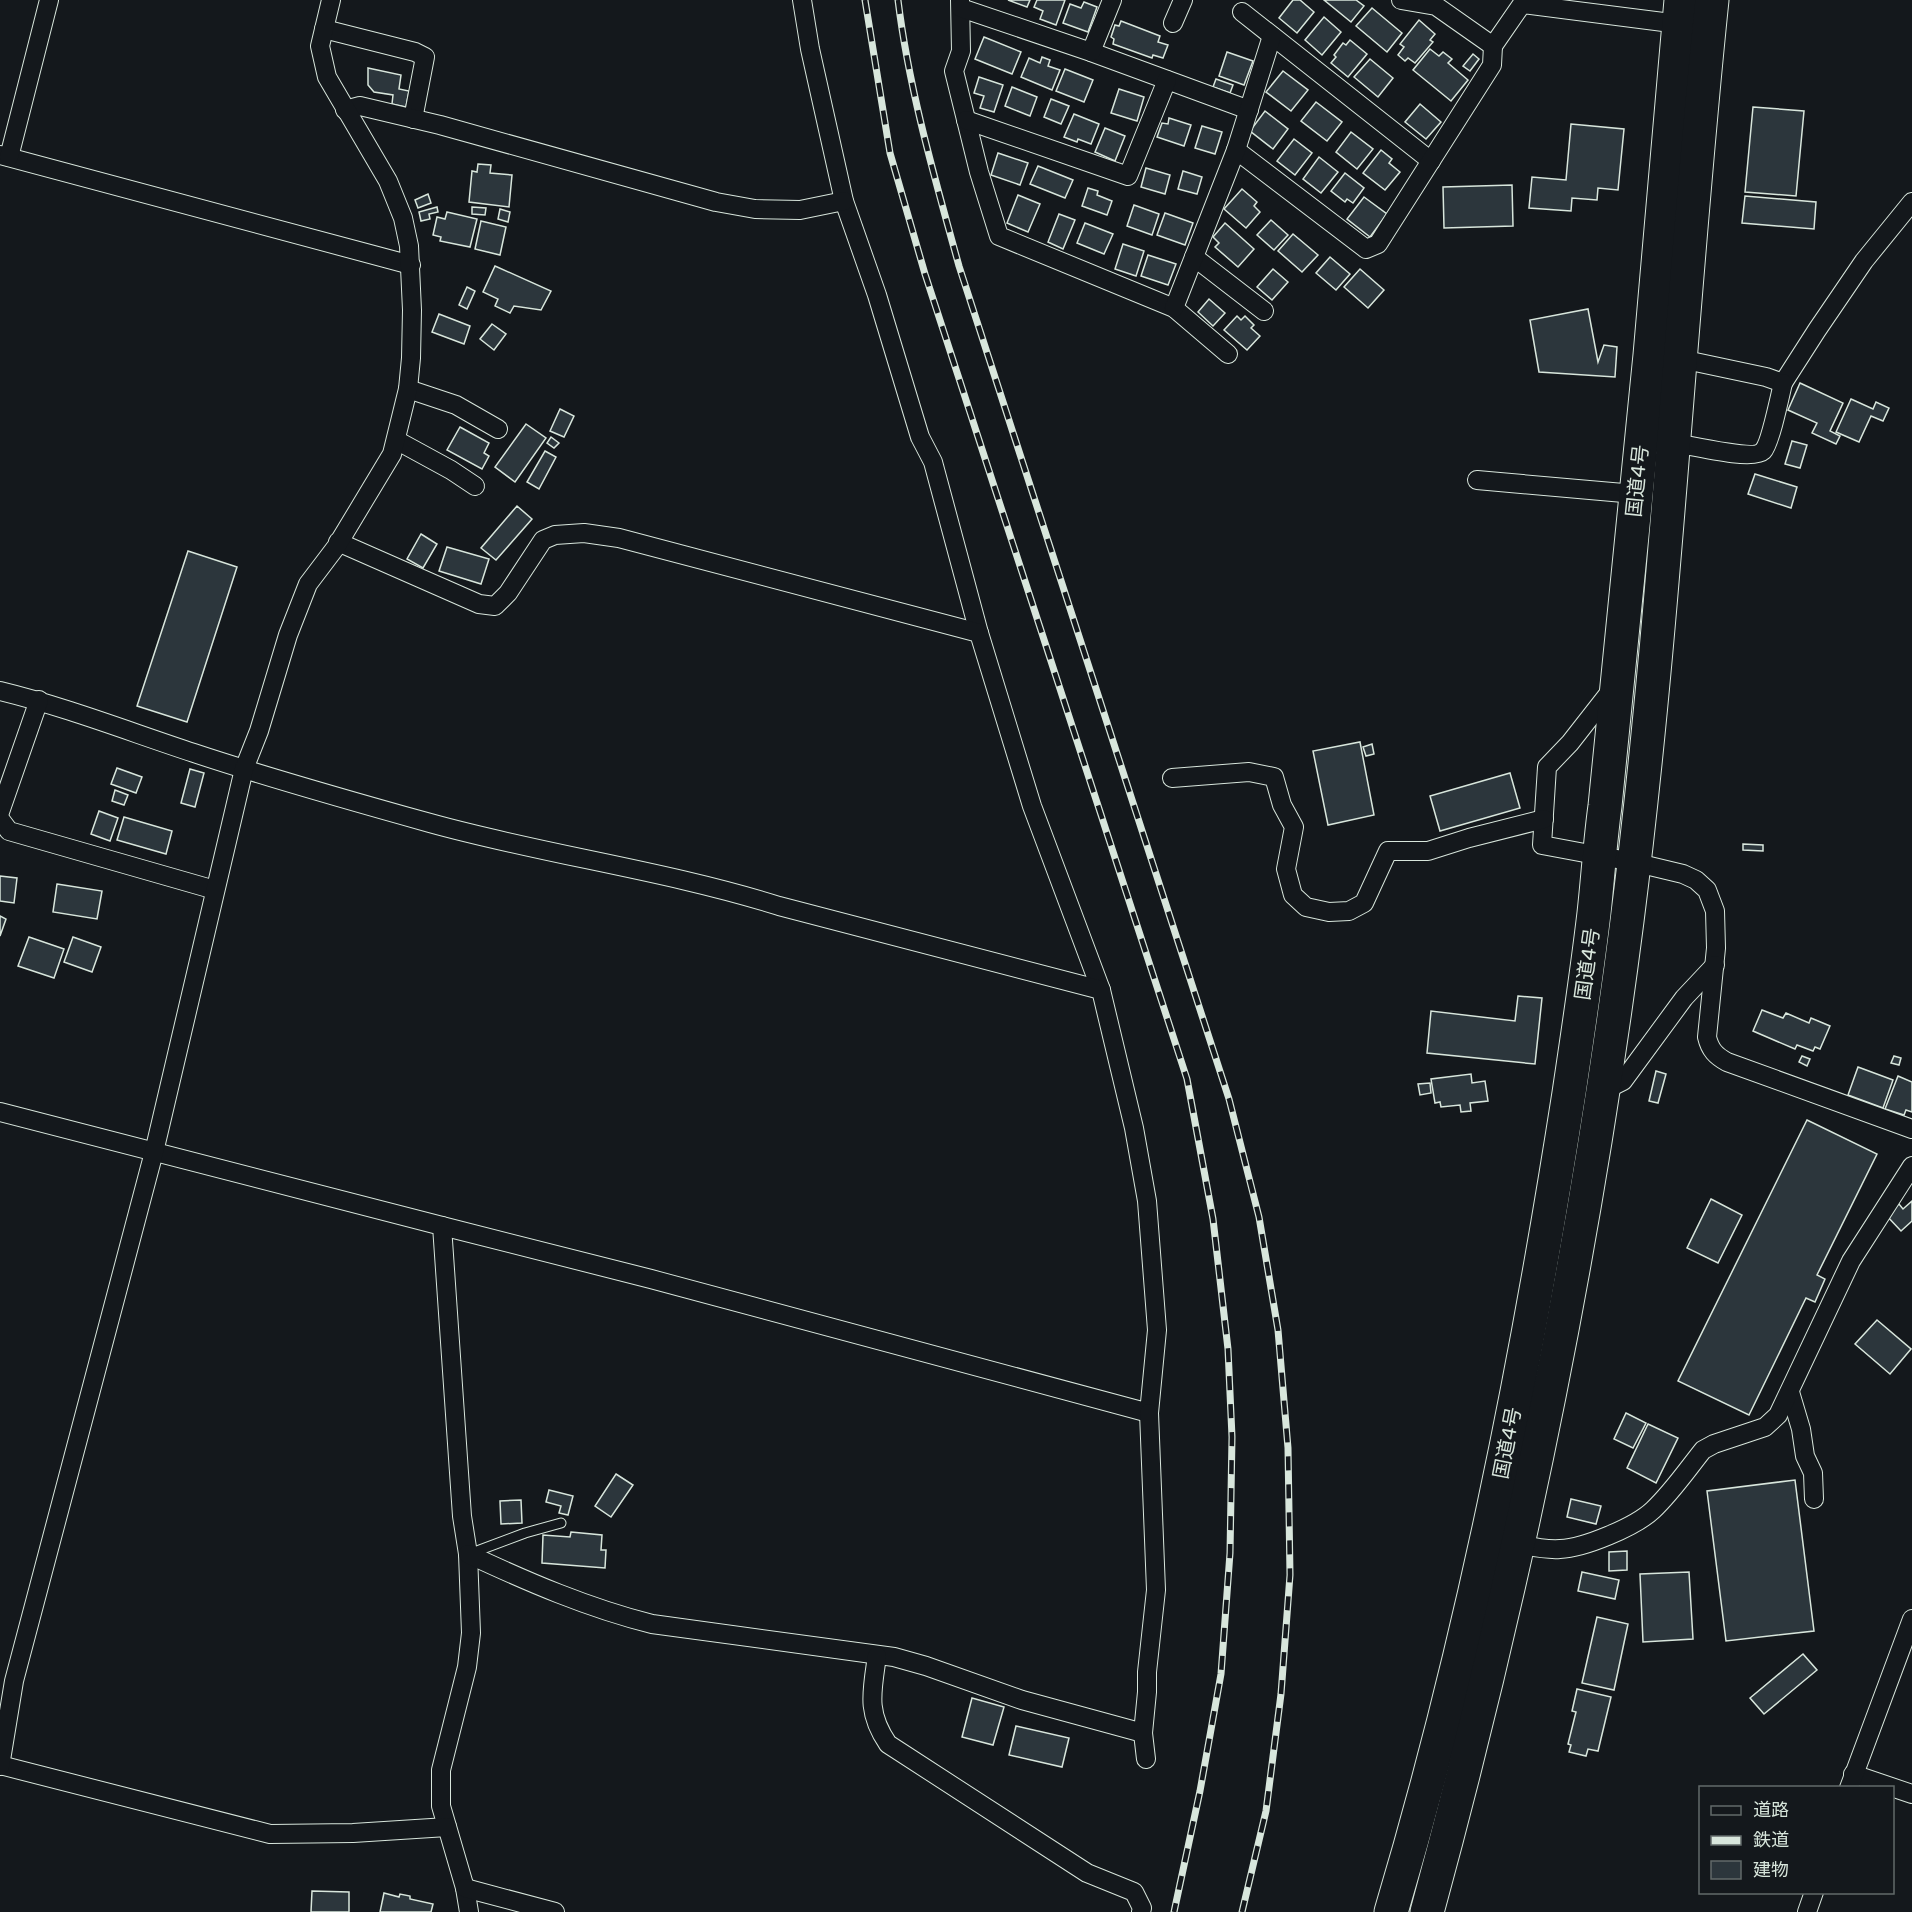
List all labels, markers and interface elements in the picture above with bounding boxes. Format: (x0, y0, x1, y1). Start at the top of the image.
street label: 国道4号 (1622, 444, 1654, 518)
street label: 国道4号 (1571, 927, 1605, 1002)
street label: 国道4号 (1489, 1405, 1527, 1481)
legend (1699, 1786, 1894, 1894)
text: 道路 (1753, 1799, 1789, 1821)
text: 鉄道 (1753, 1829, 1789, 1851)
text: 建物 (1753, 1859, 1789, 1881)

